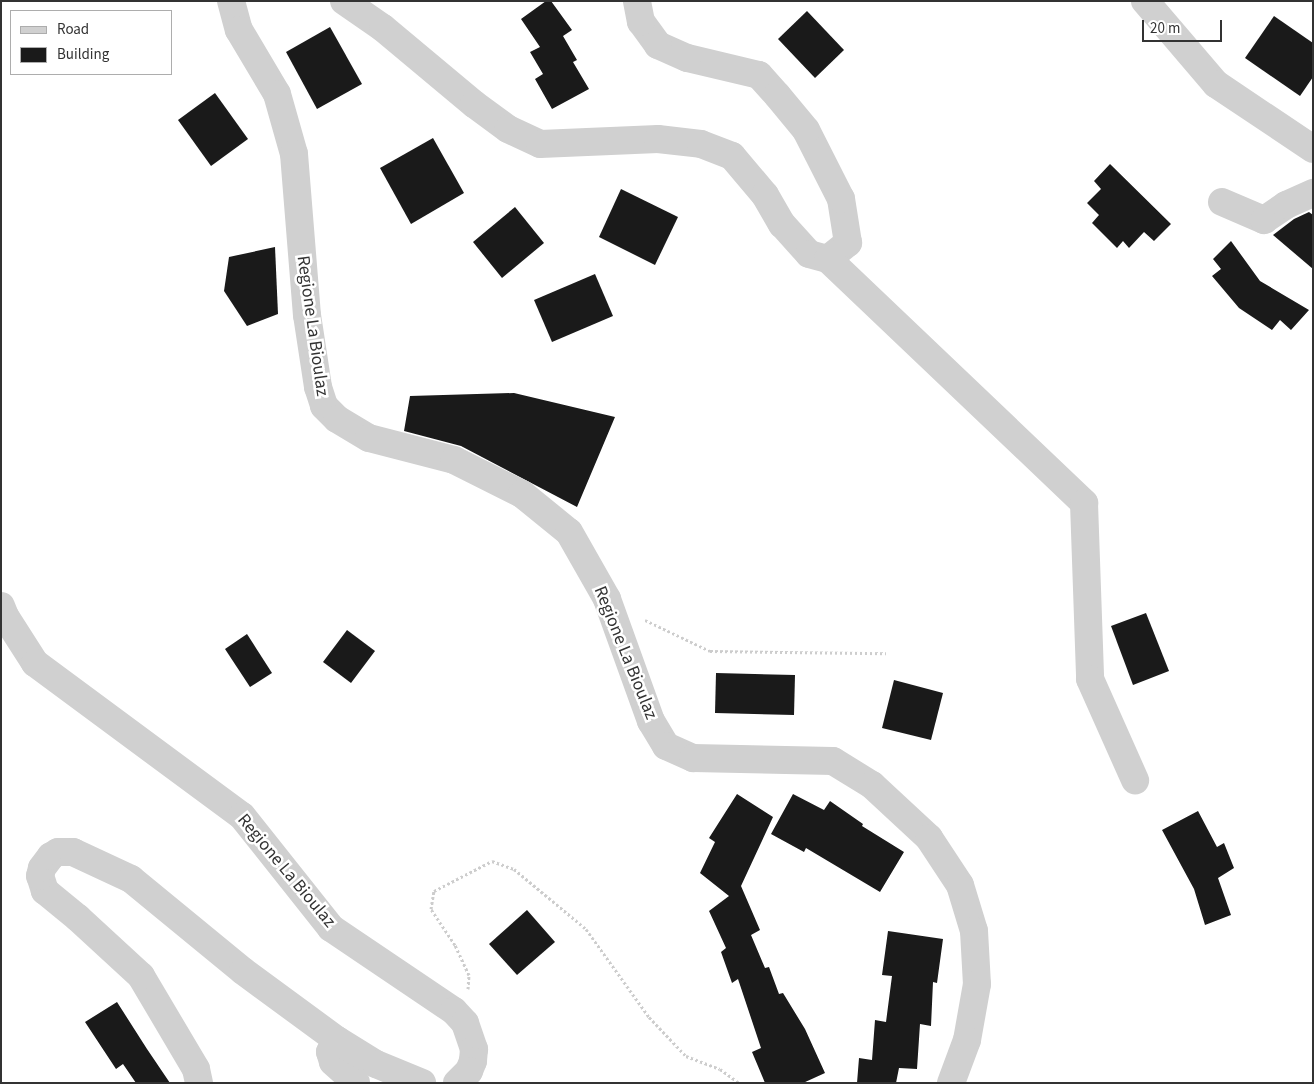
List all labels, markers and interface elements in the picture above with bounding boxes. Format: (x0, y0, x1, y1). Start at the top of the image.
legend (10, 10, 172, 75)
scale bar (1144, 10, 1224, 42)
text: 20 m (1150, 18, 1180, 39)
text: Road (57, 19, 89, 40)
text: Building (57, 44, 109, 65)
street label: Regione La Bioulaz (291, 254, 333, 398)
street label: Regione La Bioulaz (588, 583, 662, 723)
street label: Regione La Bioulaz (232, 810, 340, 932)

